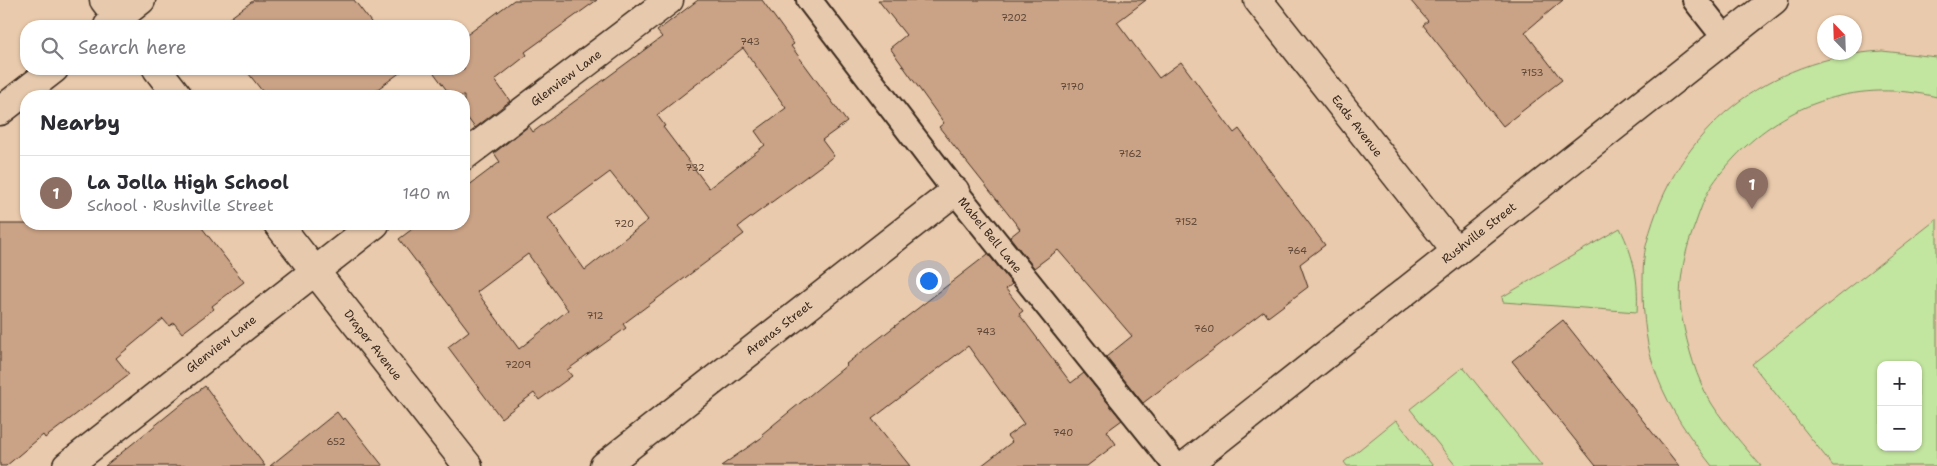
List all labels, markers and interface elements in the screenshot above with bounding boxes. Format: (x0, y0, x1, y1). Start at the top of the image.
house number: 7202 (1001, 11, 1027, 24)
north arrow (1817, 15, 1862, 60)
search box (20, 20, 470, 75)
icon: search (38, 34, 66, 62)
text: Search here (78, 35, 187, 60)
house number: 743 (740, 35, 760, 48)
street label: Glenview Lane (527, 46, 605, 110)
house number: 7153 (1520, 66, 1544, 79)
house number: 7170 (1060, 80, 1084, 93)
street label: Eads Avenue (1328, 92, 1386, 160)
text: Nearby (40, 109, 120, 137)
house number: 7162 (1118, 147, 1142, 160)
house number: 732 (685, 161, 705, 174)
pin: 1 (1736, 168, 1768, 209)
text: La Jolla High School (87, 170, 289, 195)
text: 1 (52, 183, 60, 204)
text: 140 m (403, 183, 450, 204)
street label: Mabel Bell Lane (954, 194, 1026, 276)
text: School · Rushville Street (87, 195, 274, 216)
street label: Rushville Street (1438, 199, 1520, 267)
house number: 7152 (1174, 215, 1198, 228)
house number: 720 (614, 217, 634, 230)
house number: 764 (1287, 244, 1307, 257)
your location (916, 268, 942, 294)
street label: Arenas Street (742, 297, 816, 359)
street label: Draper Avenue (340, 306, 406, 384)
house number: 712 (586, 309, 604, 322)
street label: Glenview Lane (183, 311, 260, 377)
house number: 760 (1194, 322, 1214, 335)
house number: 743 (976, 325, 996, 338)
house number: 7209 (505, 358, 531, 371)
map controls (1877, 361, 1922, 451)
button: + (1877, 361, 1922, 406)
button: − (1877, 406, 1922, 451)
house number: 740 (1053, 426, 1073, 439)
house number: 652 (326, 435, 346, 448)

